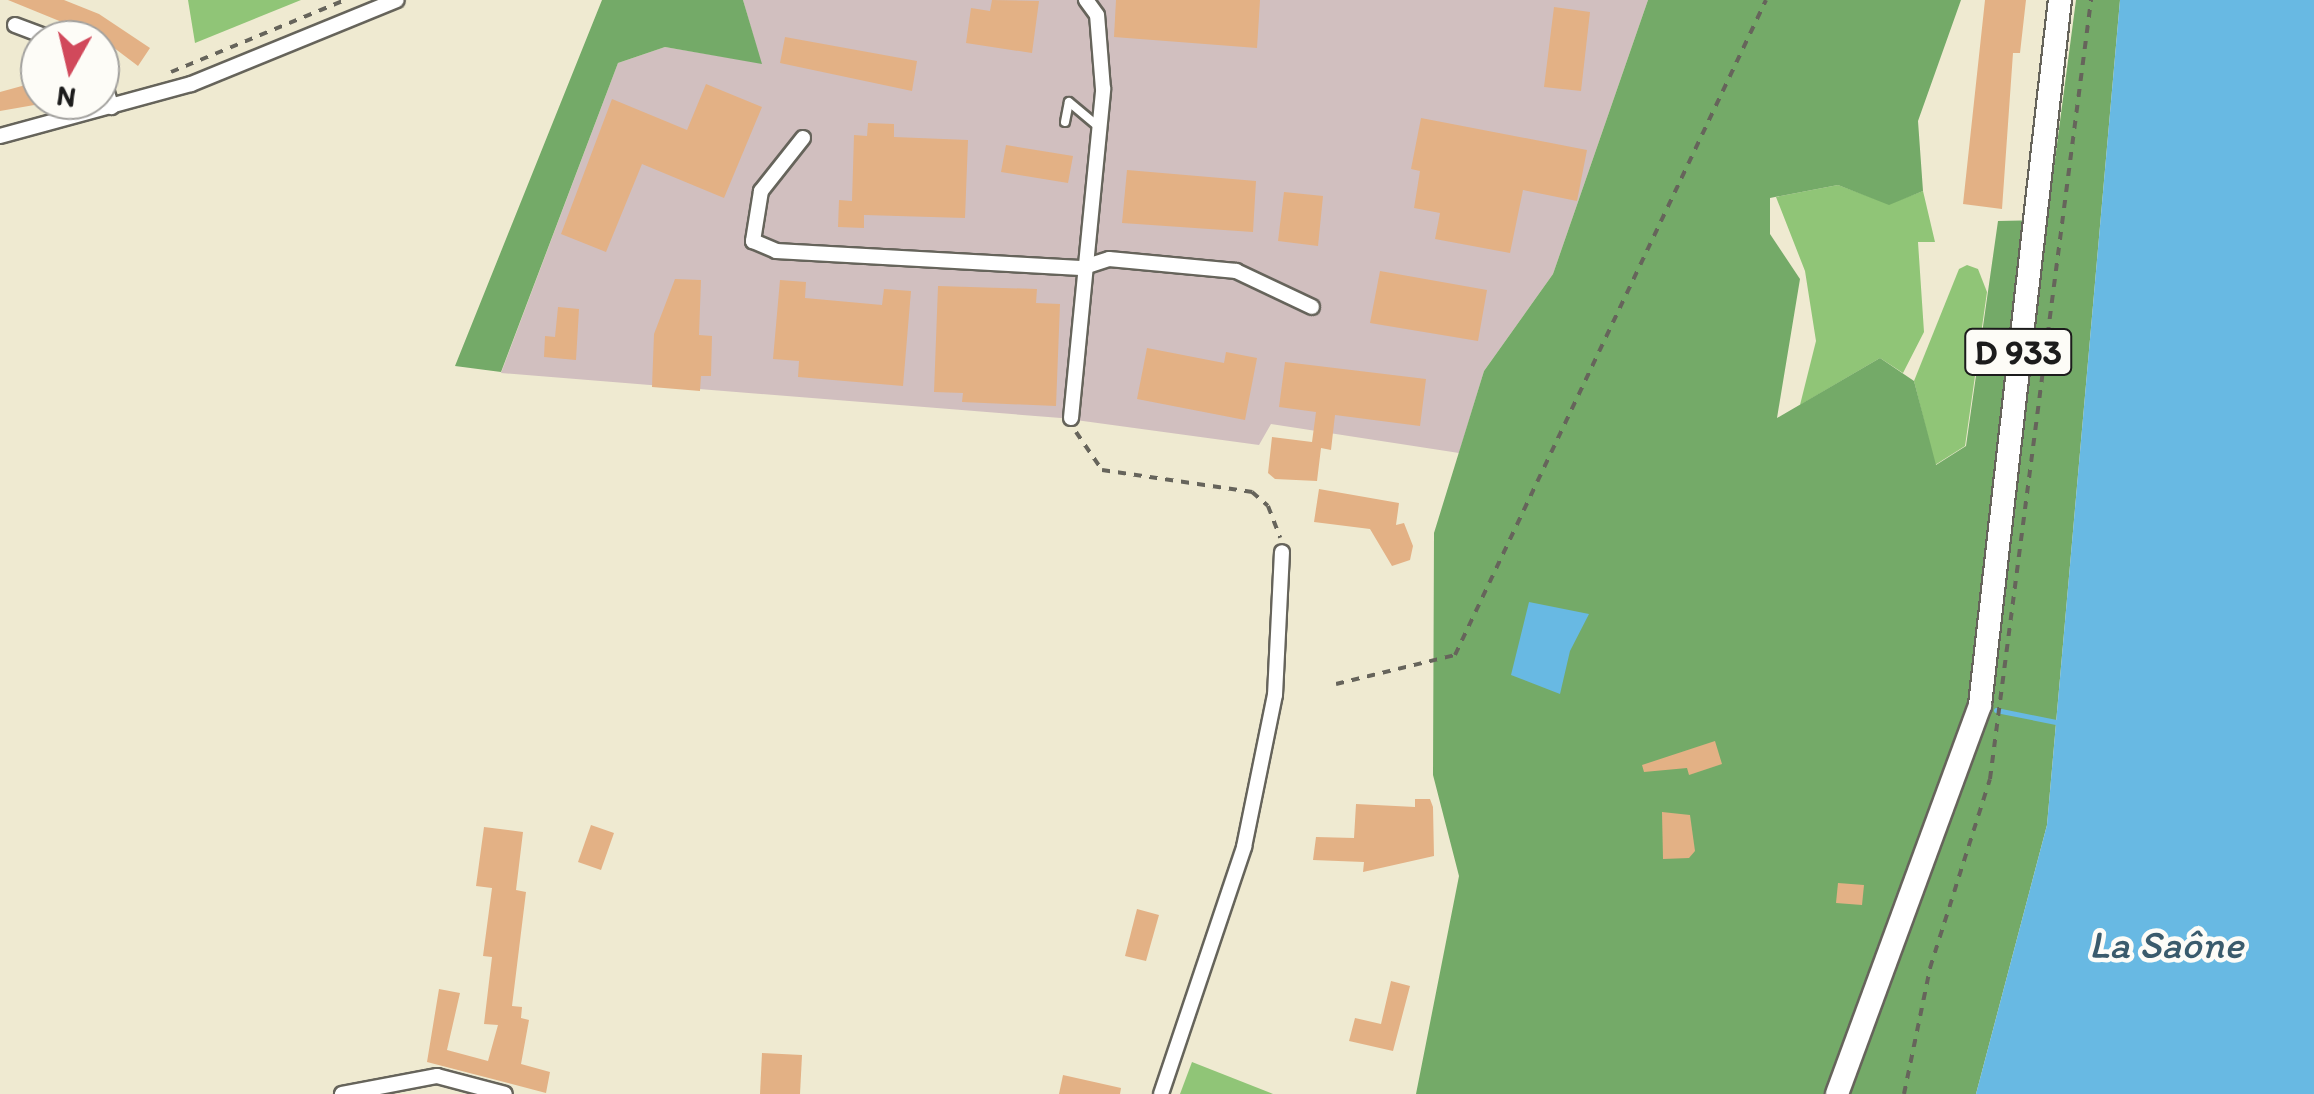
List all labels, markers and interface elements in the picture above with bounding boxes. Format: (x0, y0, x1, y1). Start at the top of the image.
north arrow (20, 20, 120, 120)
text: N (54, 80, 78, 116)
road number: D 933 (1963, 322, 2073, 382)
water label: La Saône (2088, 920, 2244, 968)

